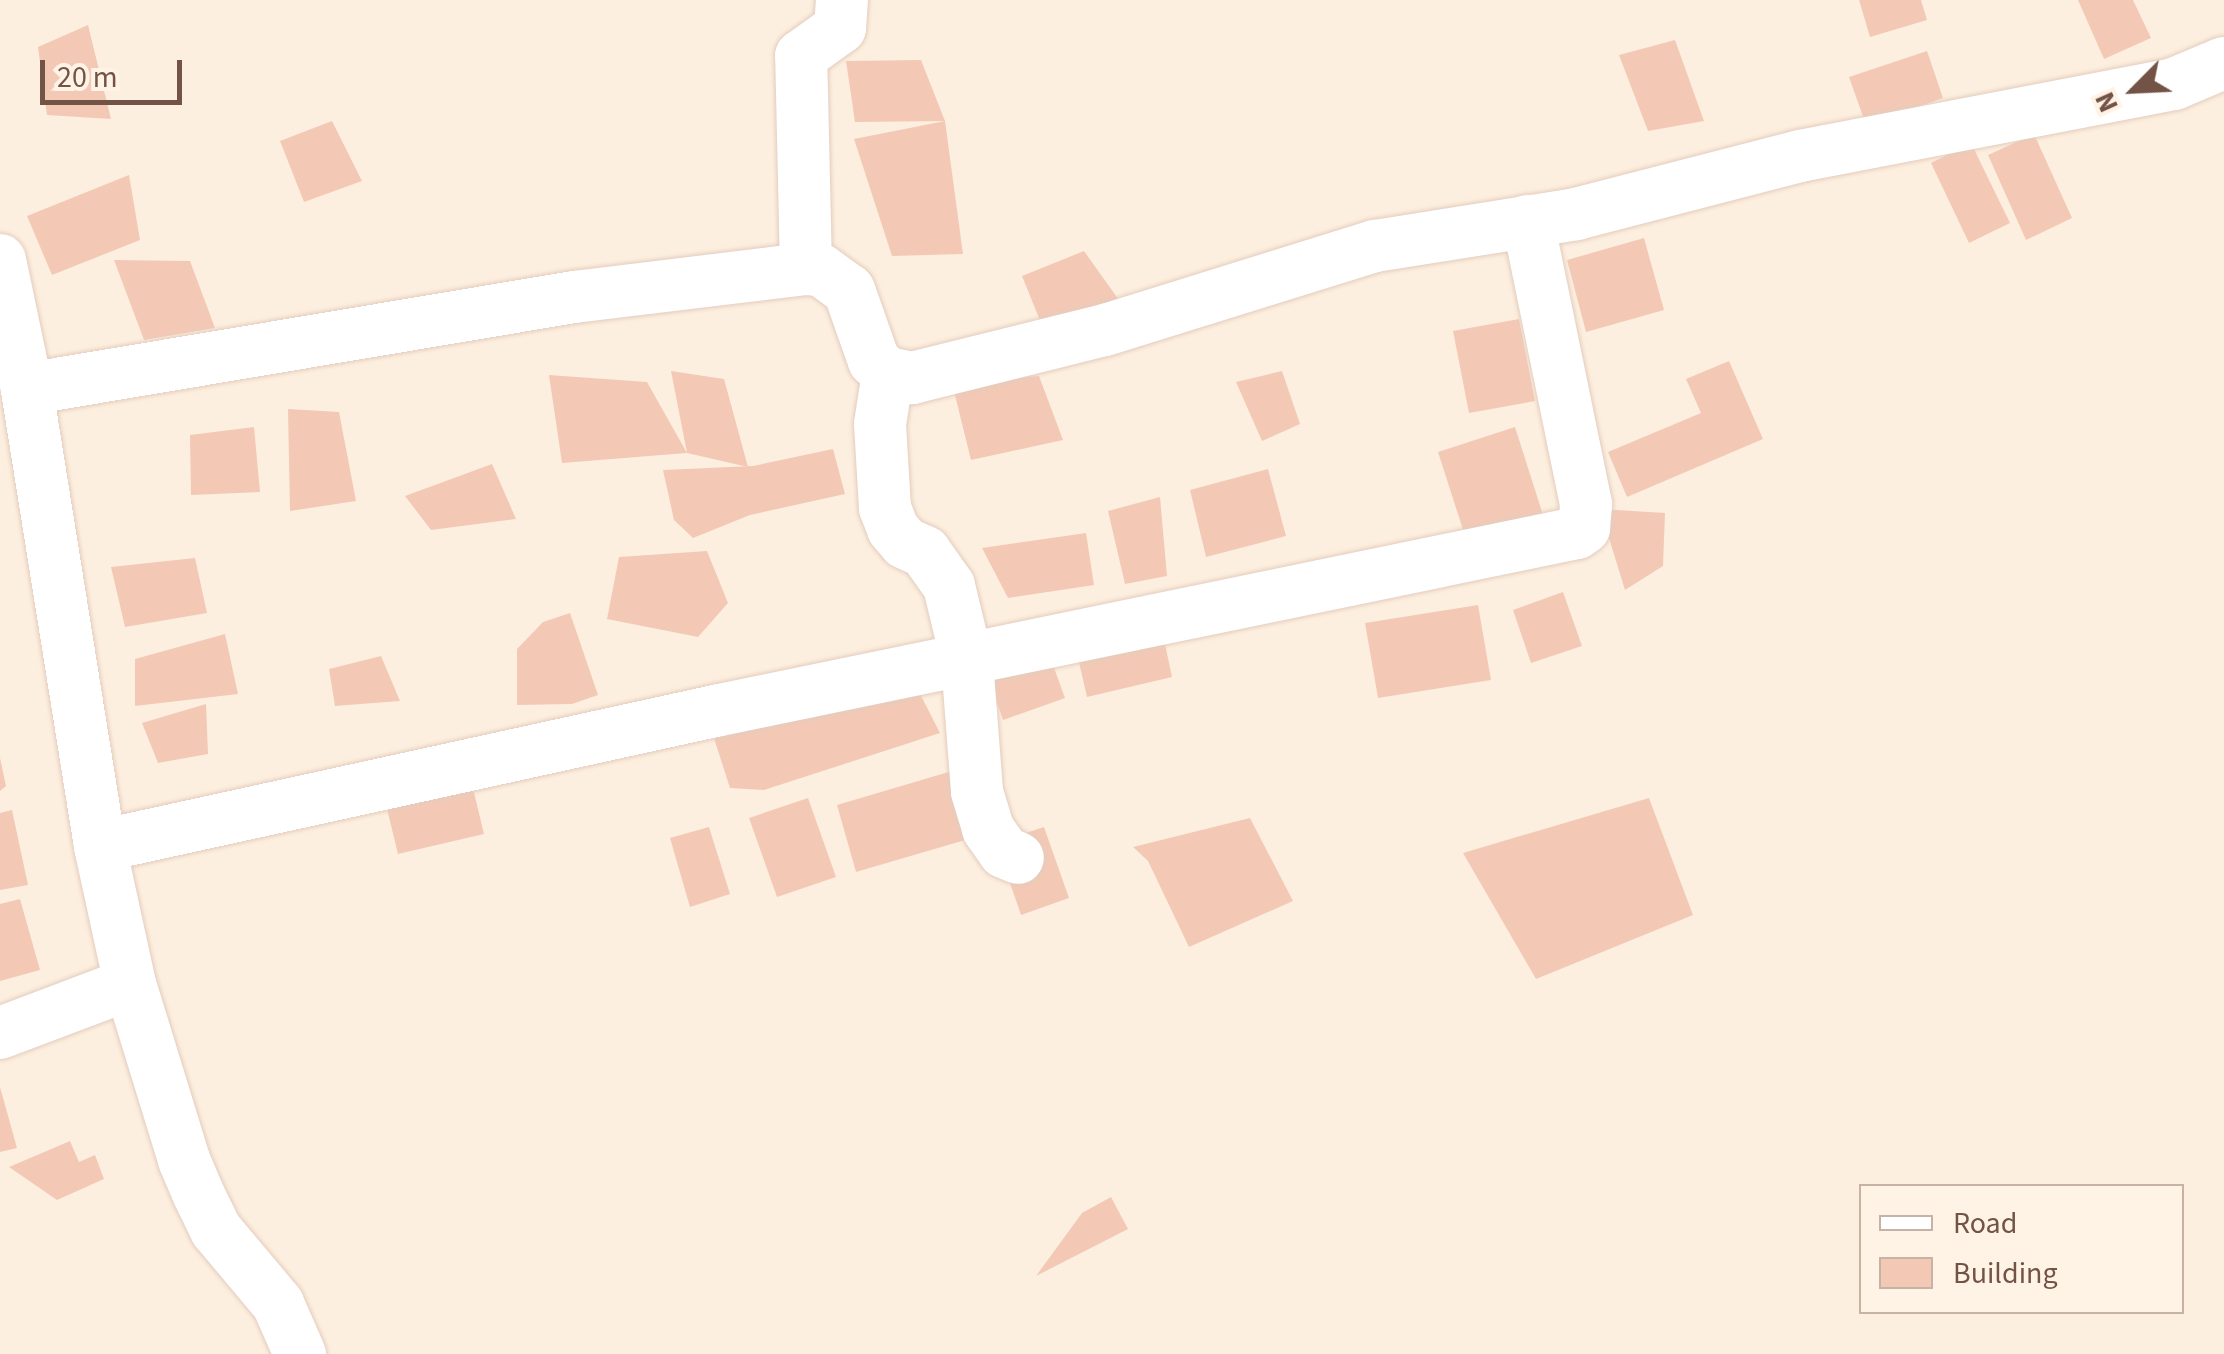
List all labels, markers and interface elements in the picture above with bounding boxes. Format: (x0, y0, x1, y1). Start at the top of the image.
scale bar (45, 40, 188, 102)
north arrow (2084, 40, 2184, 140)
text: 20 m (57, 56, 118, 99)
text: N (2085, 86, 2129, 119)
legend (1859, 1184, 2184, 1314)
text: Road (1953, 1202, 2017, 1245)
text: Building (1953, 1252, 2058, 1295)

